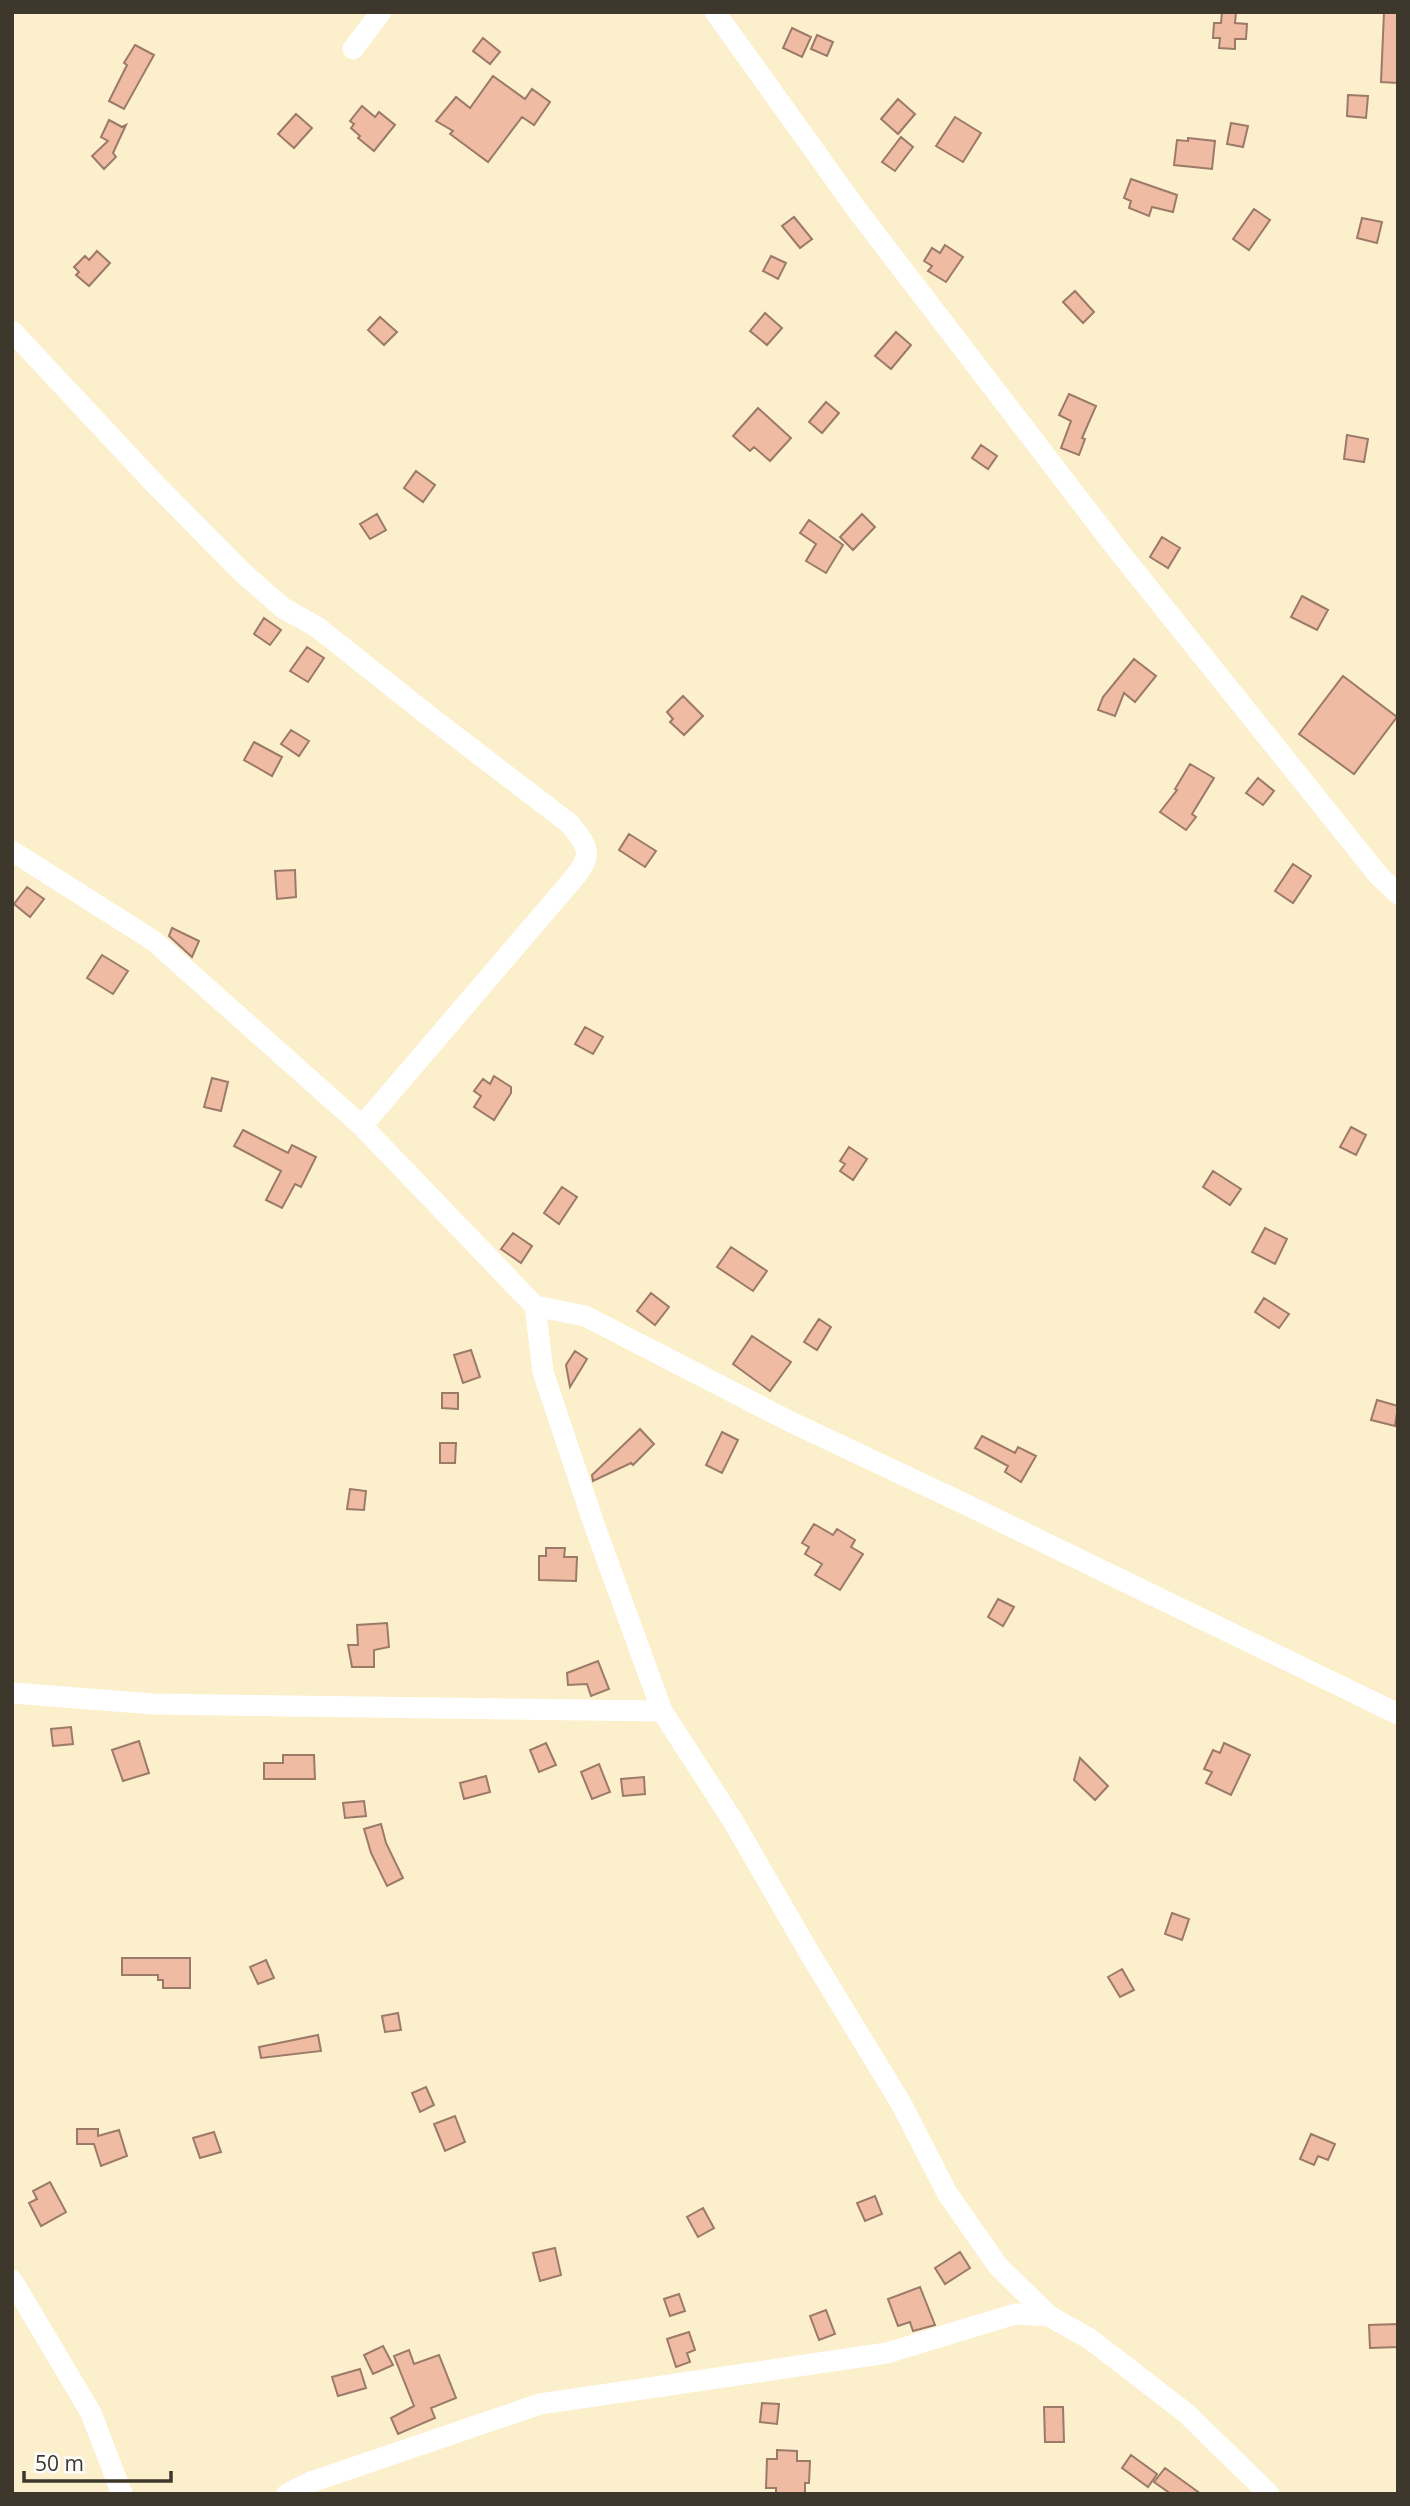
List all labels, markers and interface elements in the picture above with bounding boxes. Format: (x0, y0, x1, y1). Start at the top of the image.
scale bar (24, 2440, 172, 2484)
text: 50 m (35, 2449, 84, 2477)

